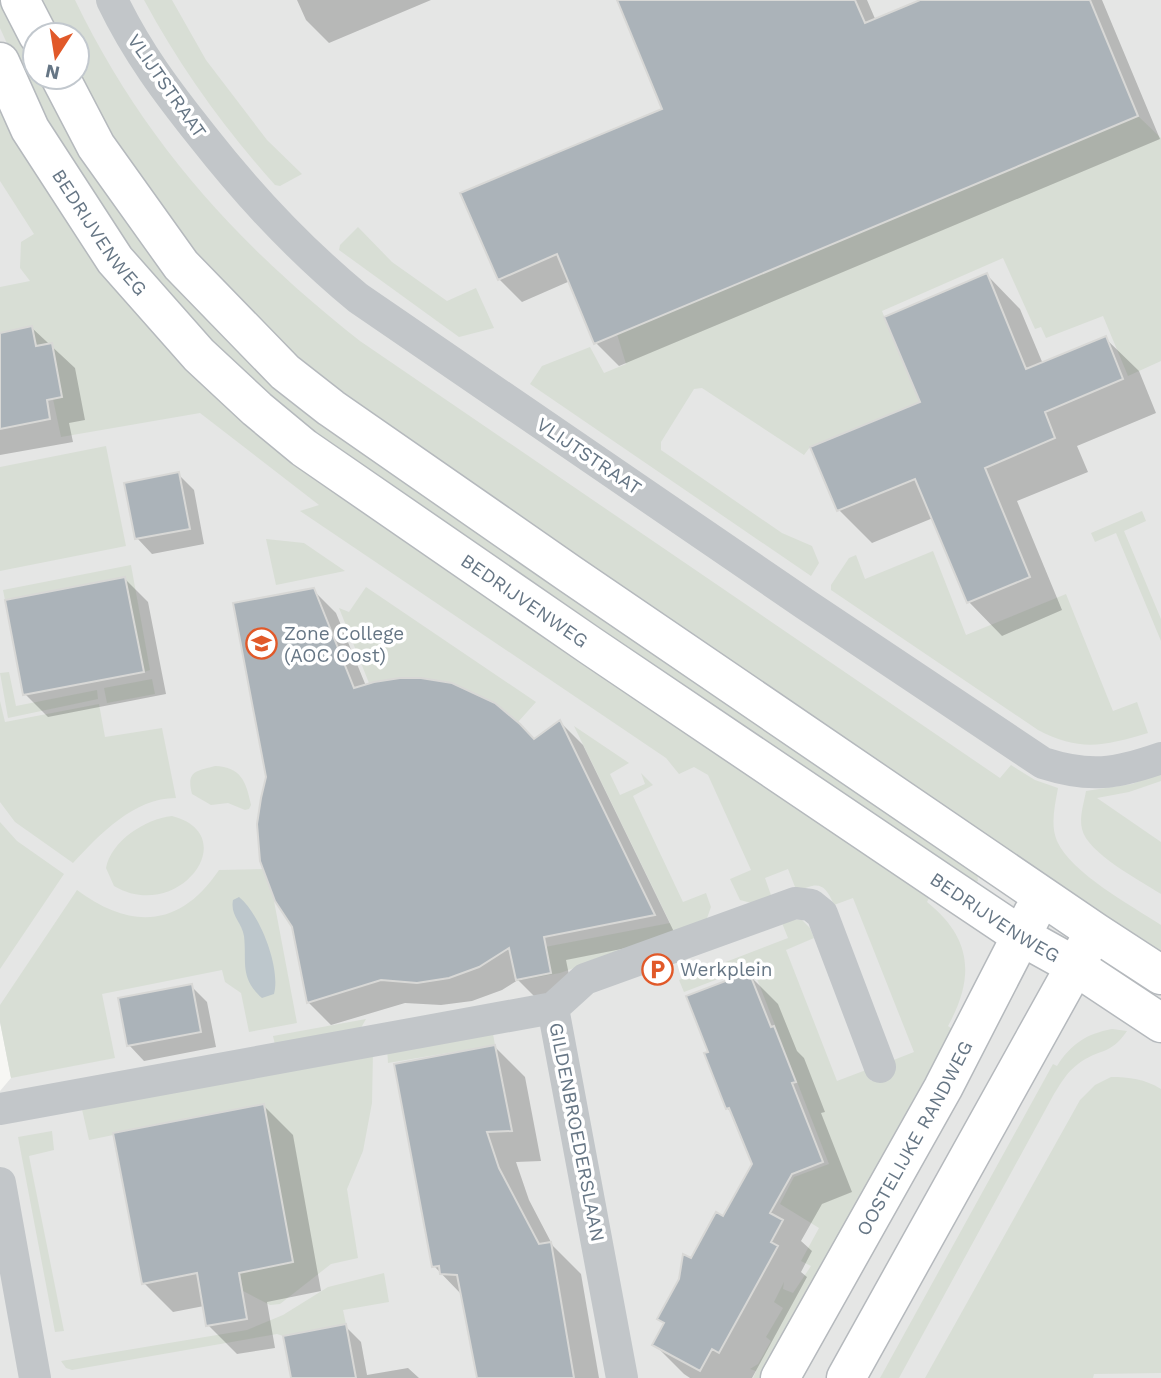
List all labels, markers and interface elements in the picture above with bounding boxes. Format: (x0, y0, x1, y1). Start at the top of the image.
north arrow (21, 21, 91, 91)
street label: VLIJTSTRAAT (123, 30, 211, 142)
text: N (43, 59, 62, 85)
street label: BEDRIJVENWEG (47, 165, 152, 300)
street label: VLIJTSTRAAT (532, 412, 646, 500)
street label: BEDRIJVENWEG (457, 548, 593, 652)
place label: Zone College (AOC Oost) (284, 622, 404, 667)
school or university icon: Zone College (AOC Oost) (244, 627, 278, 661)
street label: BEDRIJVENWEG (926, 867, 1064, 967)
parking icon: Werkplein (640, 952, 674, 986)
place label: Werkplein (680, 958, 773, 981)
street label: GILDENBROEDERSLAAN (544, 1020, 610, 1244)
street label: OOSTELIJKE RANDWEG (851, 1037, 977, 1239)

